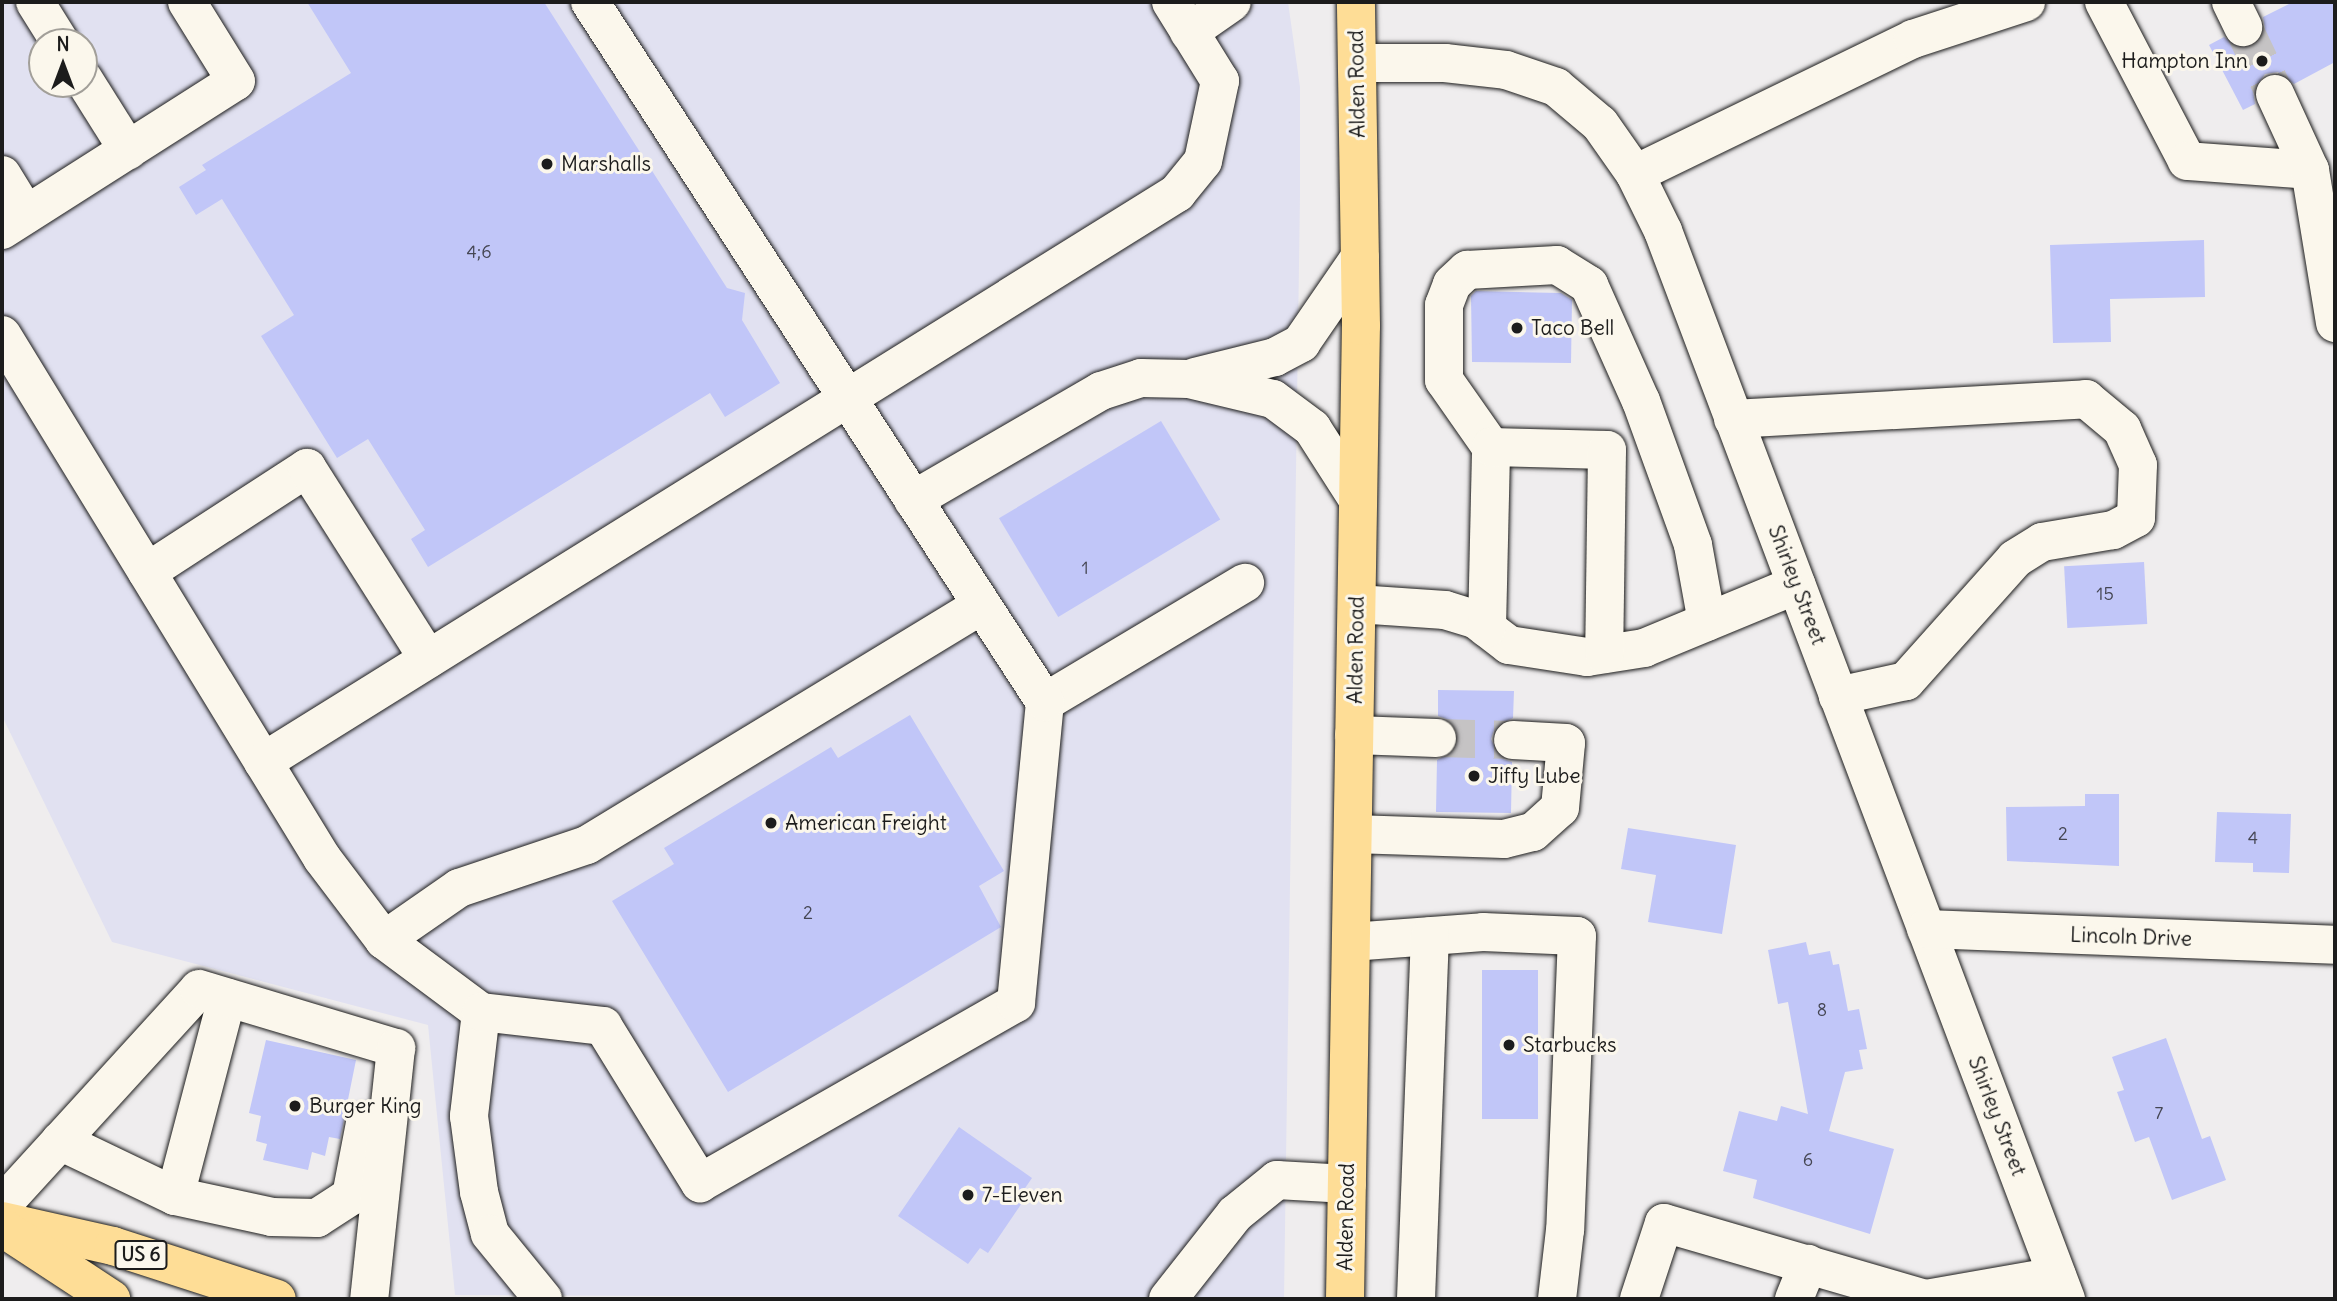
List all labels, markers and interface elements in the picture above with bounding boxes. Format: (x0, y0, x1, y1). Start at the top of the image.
north arrow (28, 28, 98, 98)
street label: Alden Road (1343, 30, 1371, 138)
text: N (56, 32, 70, 56)
place label: Hampton Inn (2121, 48, 2248, 74)
marker: Hampton Inn (2254, 53, 2270, 69)
place label: Marshalls (561, 151, 651, 177)
marker: Marshalls (539, 156, 555, 172)
house number: 4;6 (466, 241, 492, 263)
place label: Taco Bell (1531, 315, 1614, 341)
marker: Taco Bell (1509, 320, 1525, 336)
street label: Shirley Street (1763, 522, 1831, 648)
house number: 1 (1081, 557, 1089, 579)
house number: 15 (2096, 583, 2114, 605)
street label: Alden Road (1342, 596, 1370, 704)
place label: Jiffy Lube (1488, 763, 1581, 789)
marker: Jiffy Lube (1466, 768, 1482, 784)
place label: American Freight (785, 810, 947, 836)
marker: American Freight (763, 815, 779, 831)
house number: 2 (2058, 823, 2068, 845)
house number: 4 (2248, 827, 2258, 849)
house number: 2 (803, 902, 813, 924)
street label: Lincoln Drive (2070, 922, 2192, 952)
house number: 8 (1817, 999, 1827, 1021)
place label: Starbucks (1523, 1032, 1617, 1058)
marker: Starbucks (1501, 1037, 1517, 1053)
street label: Shirley Street (1963, 1053, 2031, 1179)
place label: Burger King (309, 1093, 422, 1119)
marker: Burger King (287, 1098, 303, 1114)
house number: 7 (2155, 1102, 2163, 1124)
house number: 6 (1803, 1149, 1813, 1171)
street label: Alden Road (1332, 1163, 1360, 1271)
place label: 7-Eleven (982, 1182, 1063, 1208)
marker: 7-Eleven (960, 1187, 976, 1203)
road number: US 6 (113, 1240, 169, 1270)

